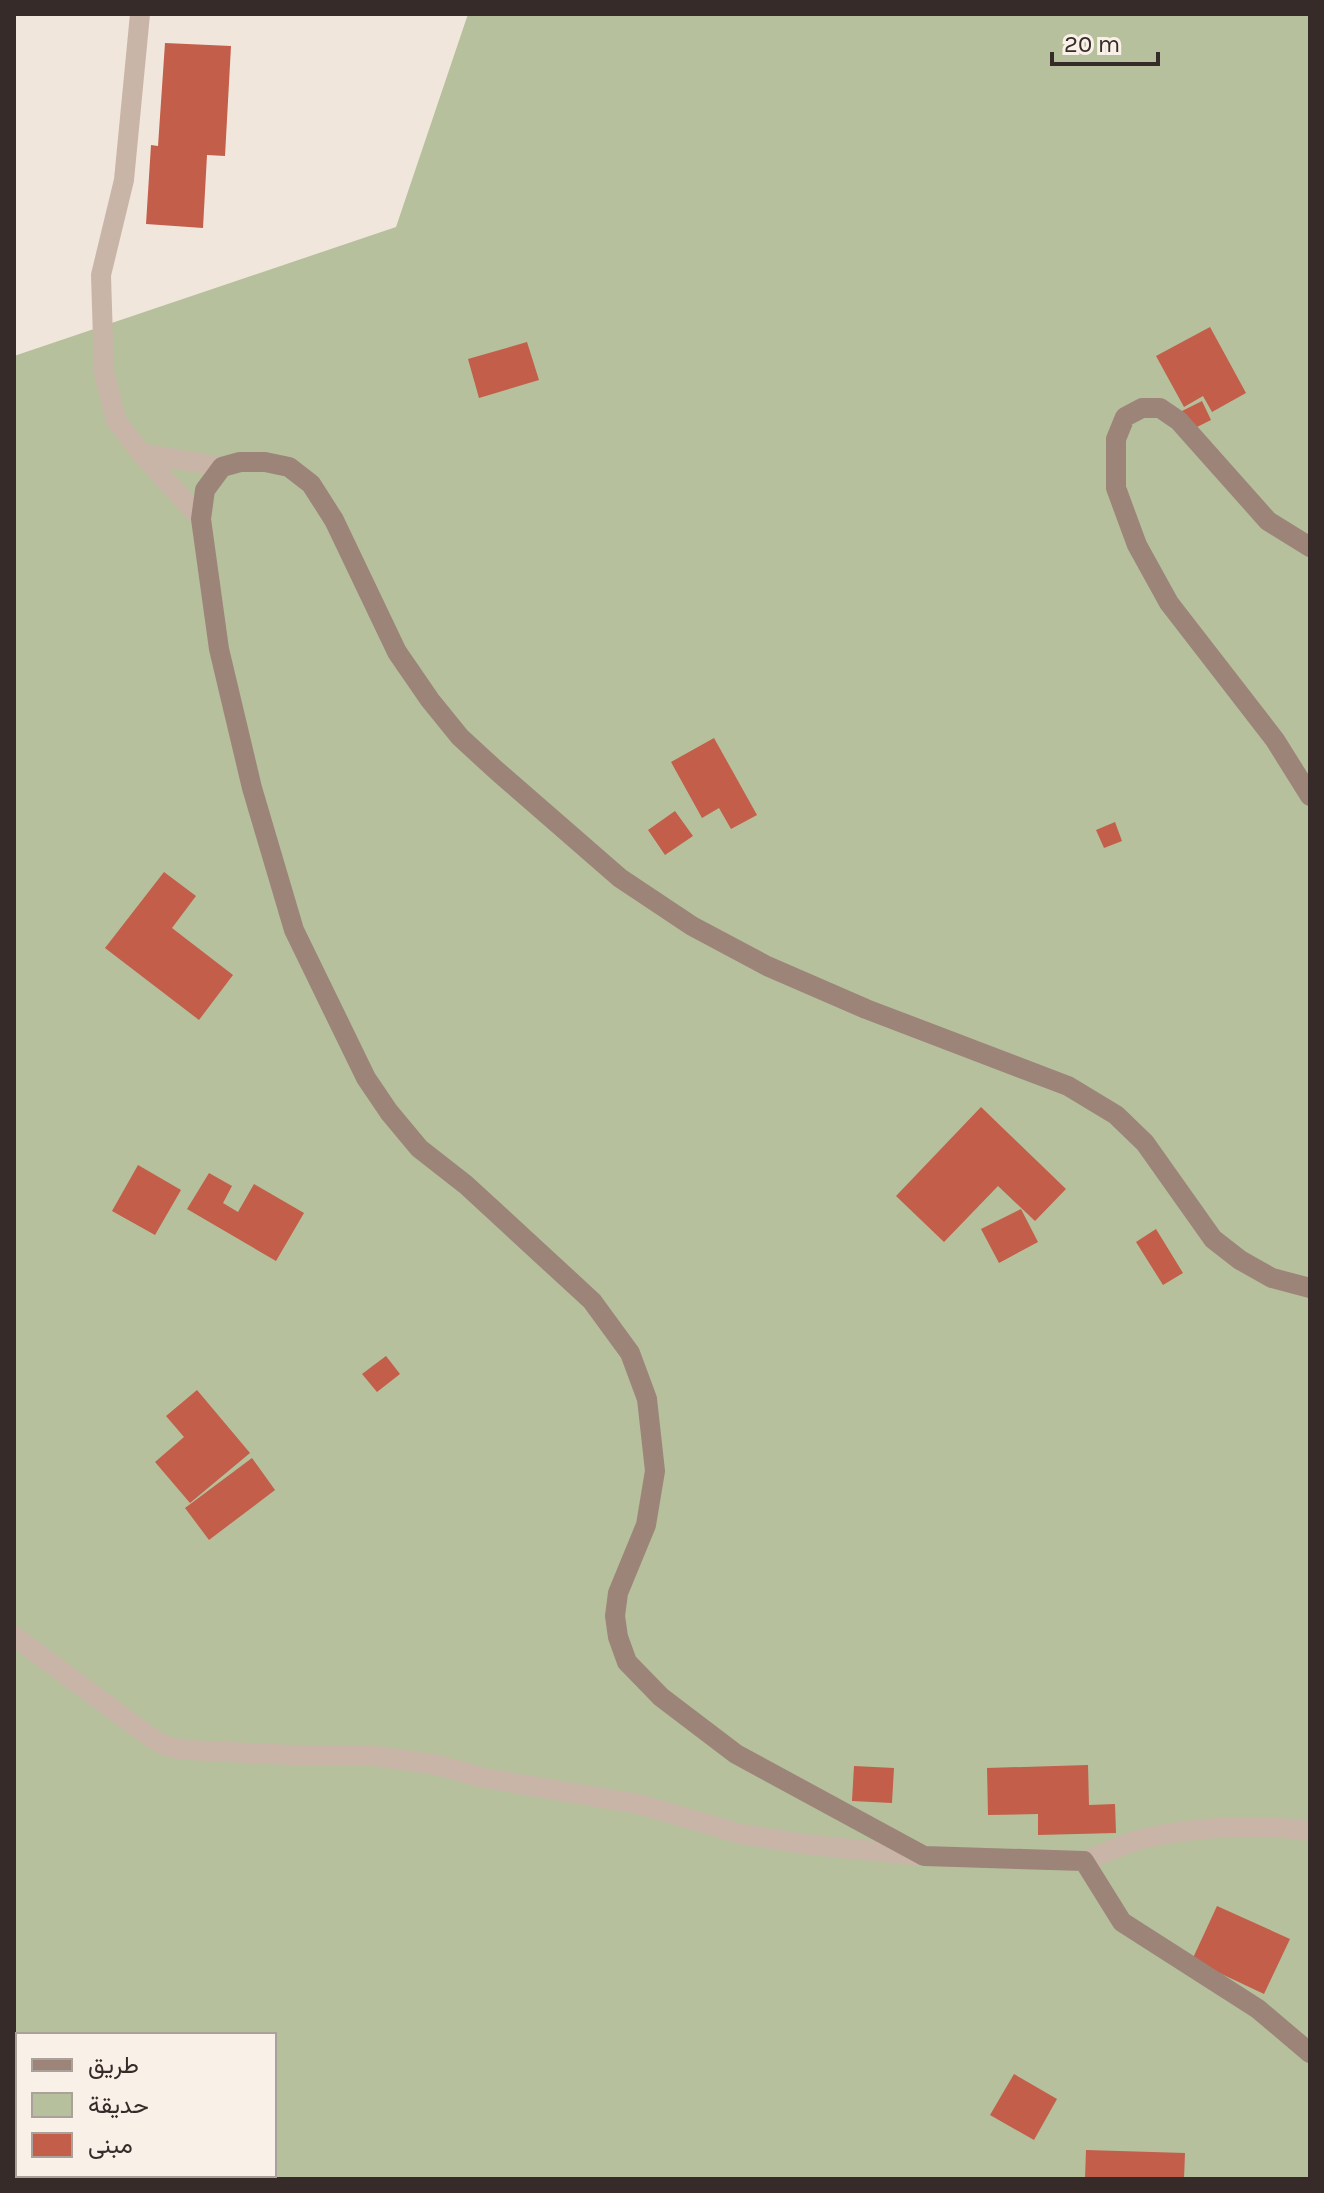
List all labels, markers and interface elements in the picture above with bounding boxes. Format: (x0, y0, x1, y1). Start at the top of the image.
scale bar (1052, 16, 1158, 66)
text: 20 m (1064, 30, 1120, 58)
legend (16, 2033, 276, 2177)
text: طريق (88, 2051, 139, 2080)
text: حديقة (88, 2091, 149, 2119)
text: مبنى (88, 2131, 133, 2159)

